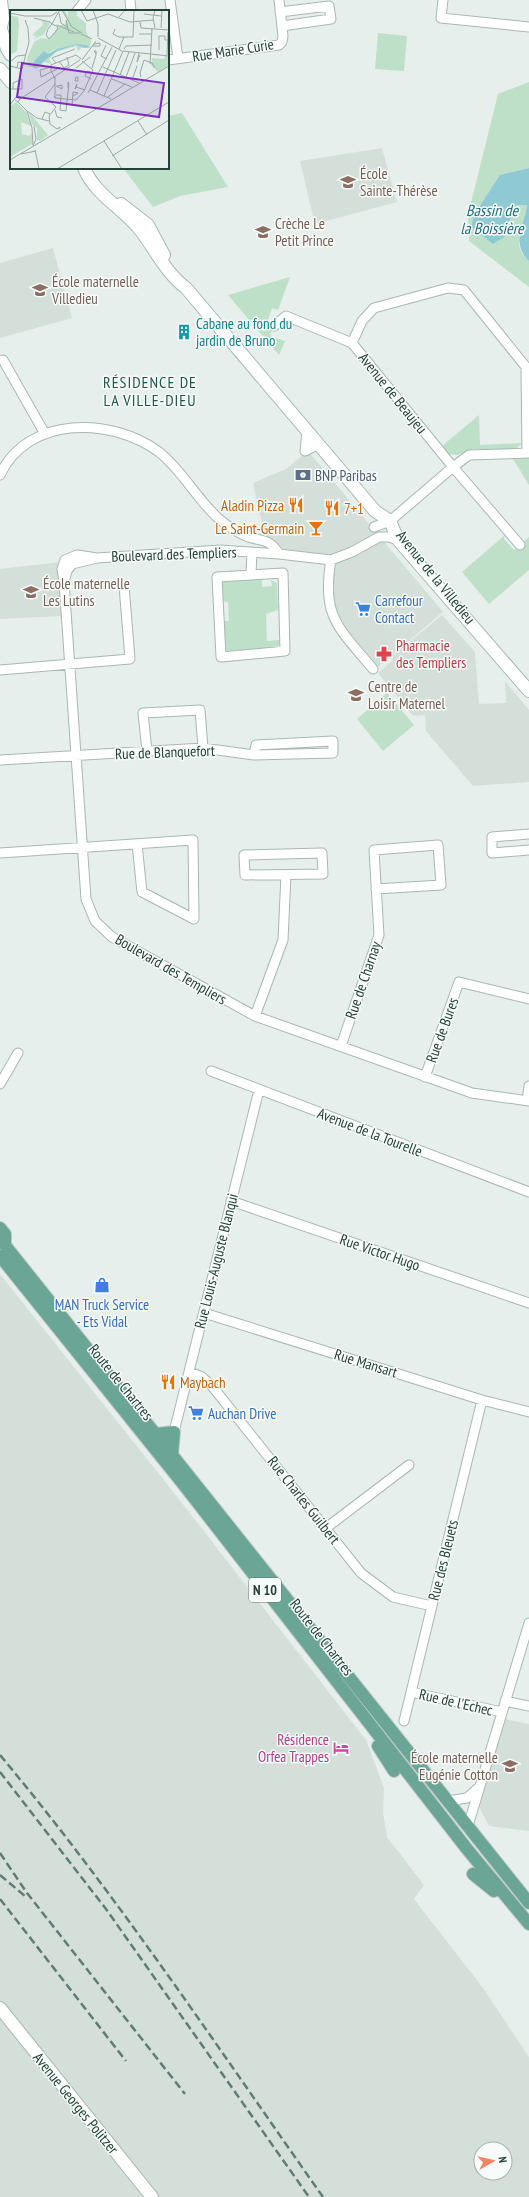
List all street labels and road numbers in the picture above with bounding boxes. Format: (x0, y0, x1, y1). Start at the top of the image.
street label: Rue Marie Curie (191, 34, 275, 66)
street label: Avenue de Beaujeu (355, 349, 431, 437)
street label: Avenue de la Villedieu (392, 526, 480, 628)
street label: Boulevard des Templiers (111, 542, 237, 566)
street label: Rue de Blanquefort (115, 741, 215, 763)
street label: Boulevard des Templiers (112, 929, 230, 1009)
street label: Rue de Charnay (341, 938, 385, 1021)
street label: Rue de Bures (421, 995, 463, 1065)
street label: Avenue de la Tourelle (315, 1103, 425, 1161)
street label: Rue Louis-Auguste Blanqui (190, 1191, 242, 1331)
street label: Rue Victor Hugo (337, 1229, 423, 1275)
street label: Route de Chartres (85, 1340, 157, 1424)
street label: Rue Mansart (332, 1344, 400, 1382)
street label: Rue Charles Guilbert (264, 1452, 344, 1548)
street label: Rue des Bleuets (424, 1518, 462, 1602)
road number: N 10 (249, 1578, 281, 1602)
street label: Route de Chartres (286, 1595, 358, 1679)
street label: Rue de l'Echec (417, 1684, 495, 1720)
street label: Avenue Georges Politzer (29, 2048, 123, 2158)

